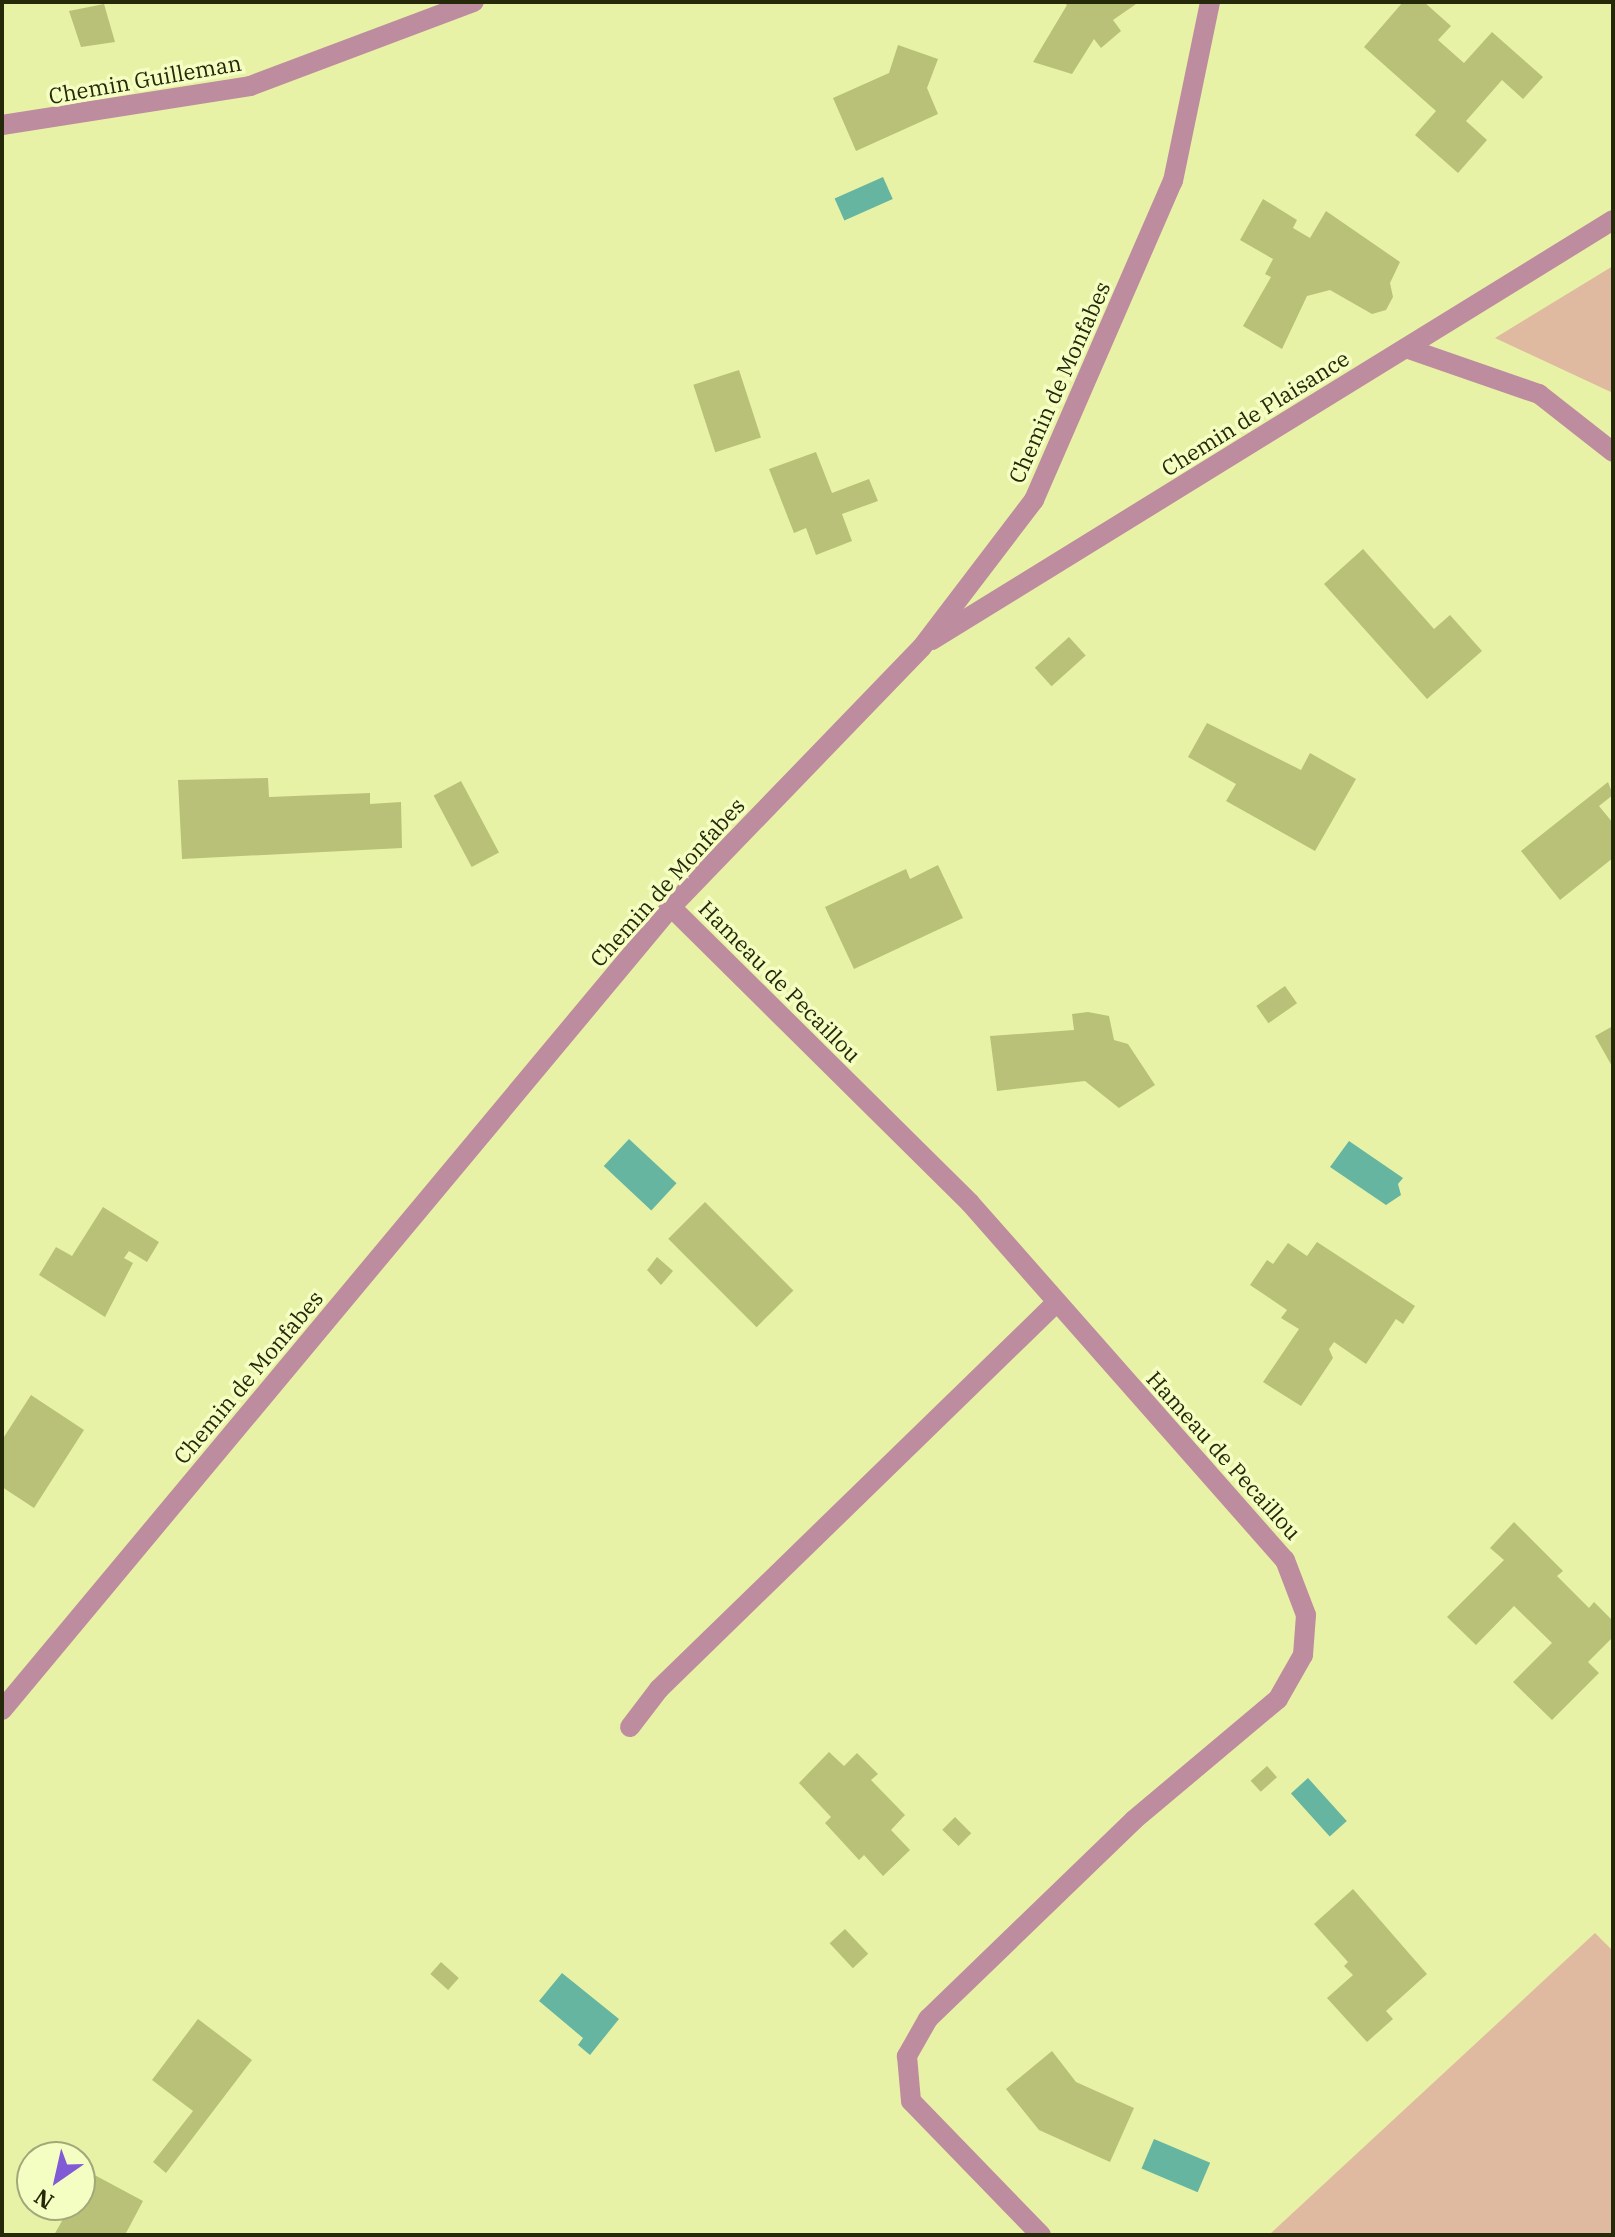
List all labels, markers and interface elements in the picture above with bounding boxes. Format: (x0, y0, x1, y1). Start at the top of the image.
street label: Chemin Guilleman (47, 49, 243, 109)
street label: Chemin de Monfabes (1003, 277, 1115, 487)
street label: Chemin de Plaisance (1156, 345, 1354, 481)
street label: Chemin de Monfabes (584, 792, 750, 972)
street label: Hameau de Pecaillou (694, 895, 866, 1067)
street label: Chemin de Monfabes (168, 1285, 328, 1469)
street label: Hameau de Pecaillou (1141, 1365, 1307, 1545)
north arrow (16, 2141, 96, 2221)
text: N (28, 2183, 59, 2217)

